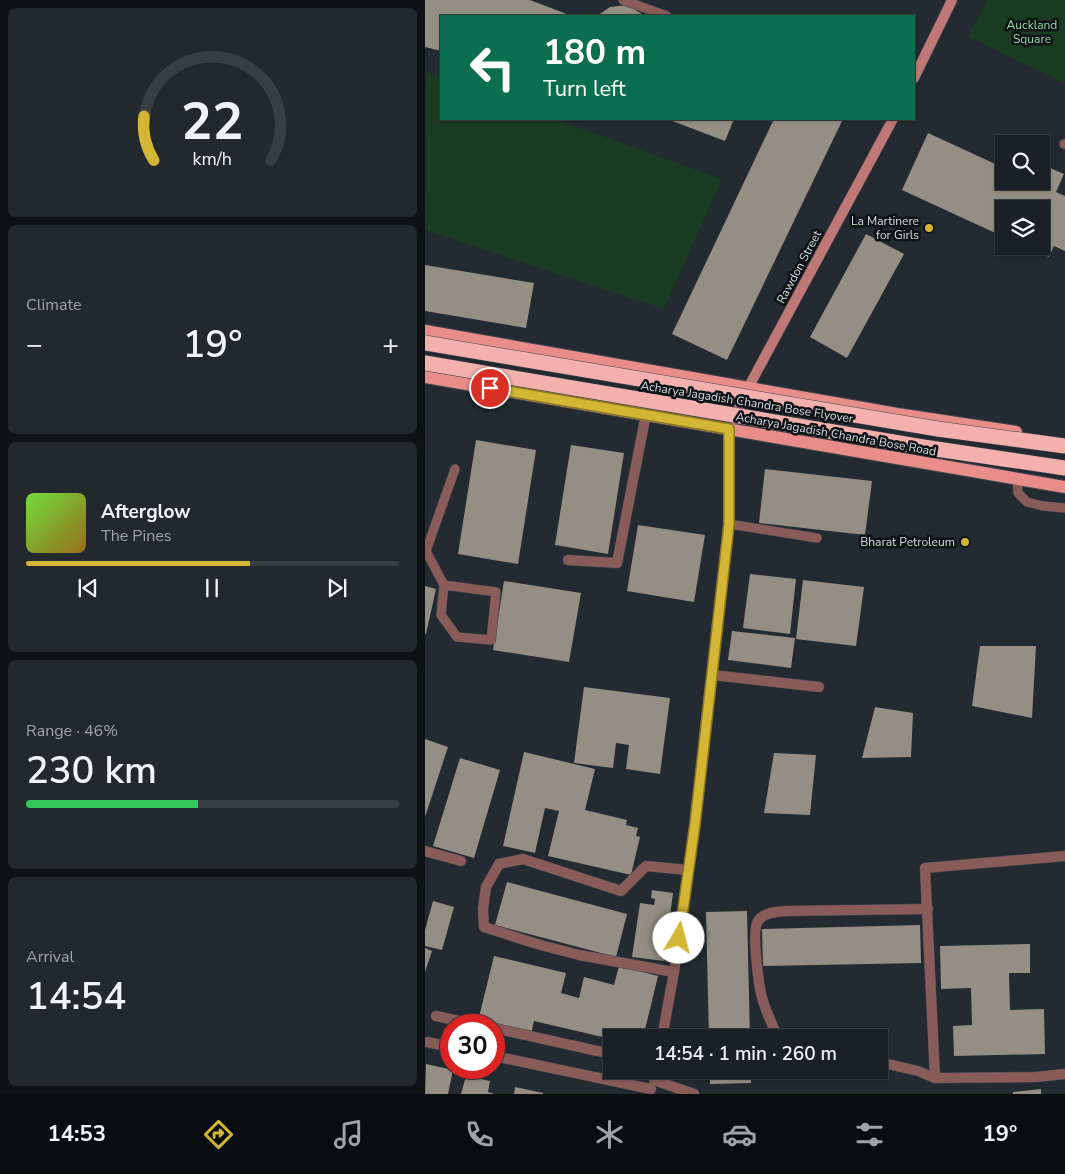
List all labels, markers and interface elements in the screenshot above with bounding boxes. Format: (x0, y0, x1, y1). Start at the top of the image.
park label: Auckland Square (1007, 17, 1057, 47)
text: 180 m (543, 29, 646, 76)
icon: left (460, 35, 525, 100)
text: Turn left (543, 74, 626, 104)
text: 22 (181, 86, 244, 157)
map controls (995, 135, 1050, 255)
button: search (995, 135, 1050, 190)
text: km/h (193, 147, 232, 171)
button: layers (995, 200, 1050, 255)
place label: La Martinere for Girls (851, 213, 919, 243)
marker: La Martinere for Girls (923, 222, 935, 234)
street label: Rawdon Street (773, 227, 825, 306)
text: Climate (26, 294, 81, 316)
text: 19° (183, 319, 242, 370)
text: − (26, 326, 43, 364)
text: + (382, 326, 399, 364)
pin (469, 367, 511, 409)
icon: arrive (476, 374, 504, 402)
street label: Acharya Jagadish Chandra Bose Flyover (640, 377, 855, 427)
street label: Acharya Jagadish Chandra Bose Road (734, 408, 938, 460)
text: Afterglow (101, 499, 191, 525)
text: The Pines (101, 525, 171, 547)
place label: Bharat Petroleum (860, 534, 955, 550)
marker: Bharat Petroleum (959, 536, 971, 548)
icon: previous (74, 574, 102, 602)
icon: pause (198, 574, 226, 602)
icon: next (323, 574, 351, 602)
text: Range · 46% (26, 720, 118, 742)
text: 230 km (26, 745, 157, 796)
position arrow (652, 911, 704, 963)
text: Arrival (26, 946, 74, 968)
text: 14:54 (26, 971, 126, 1022)
speed limit sign: 30 (440, 1014, 505, 1079)
text: 14:54 · 1 min · 260 m (654, 1041, 837, 1067)
icon: directions (201, 1117, 236, 1152)
icon: music (331, 1117, 366, 1152)
icon: phone (462, 1117, 497, 1152)
icon: climate (592, 1117, 627, 1152)
icon: car (722, 1117, 757, 1152)
icon: filters (852, 1117, 887, 1152)
text: 14:53 (48, 1119, 106, 1149)
text: 19° (983, 1119, 1017, 1149)

